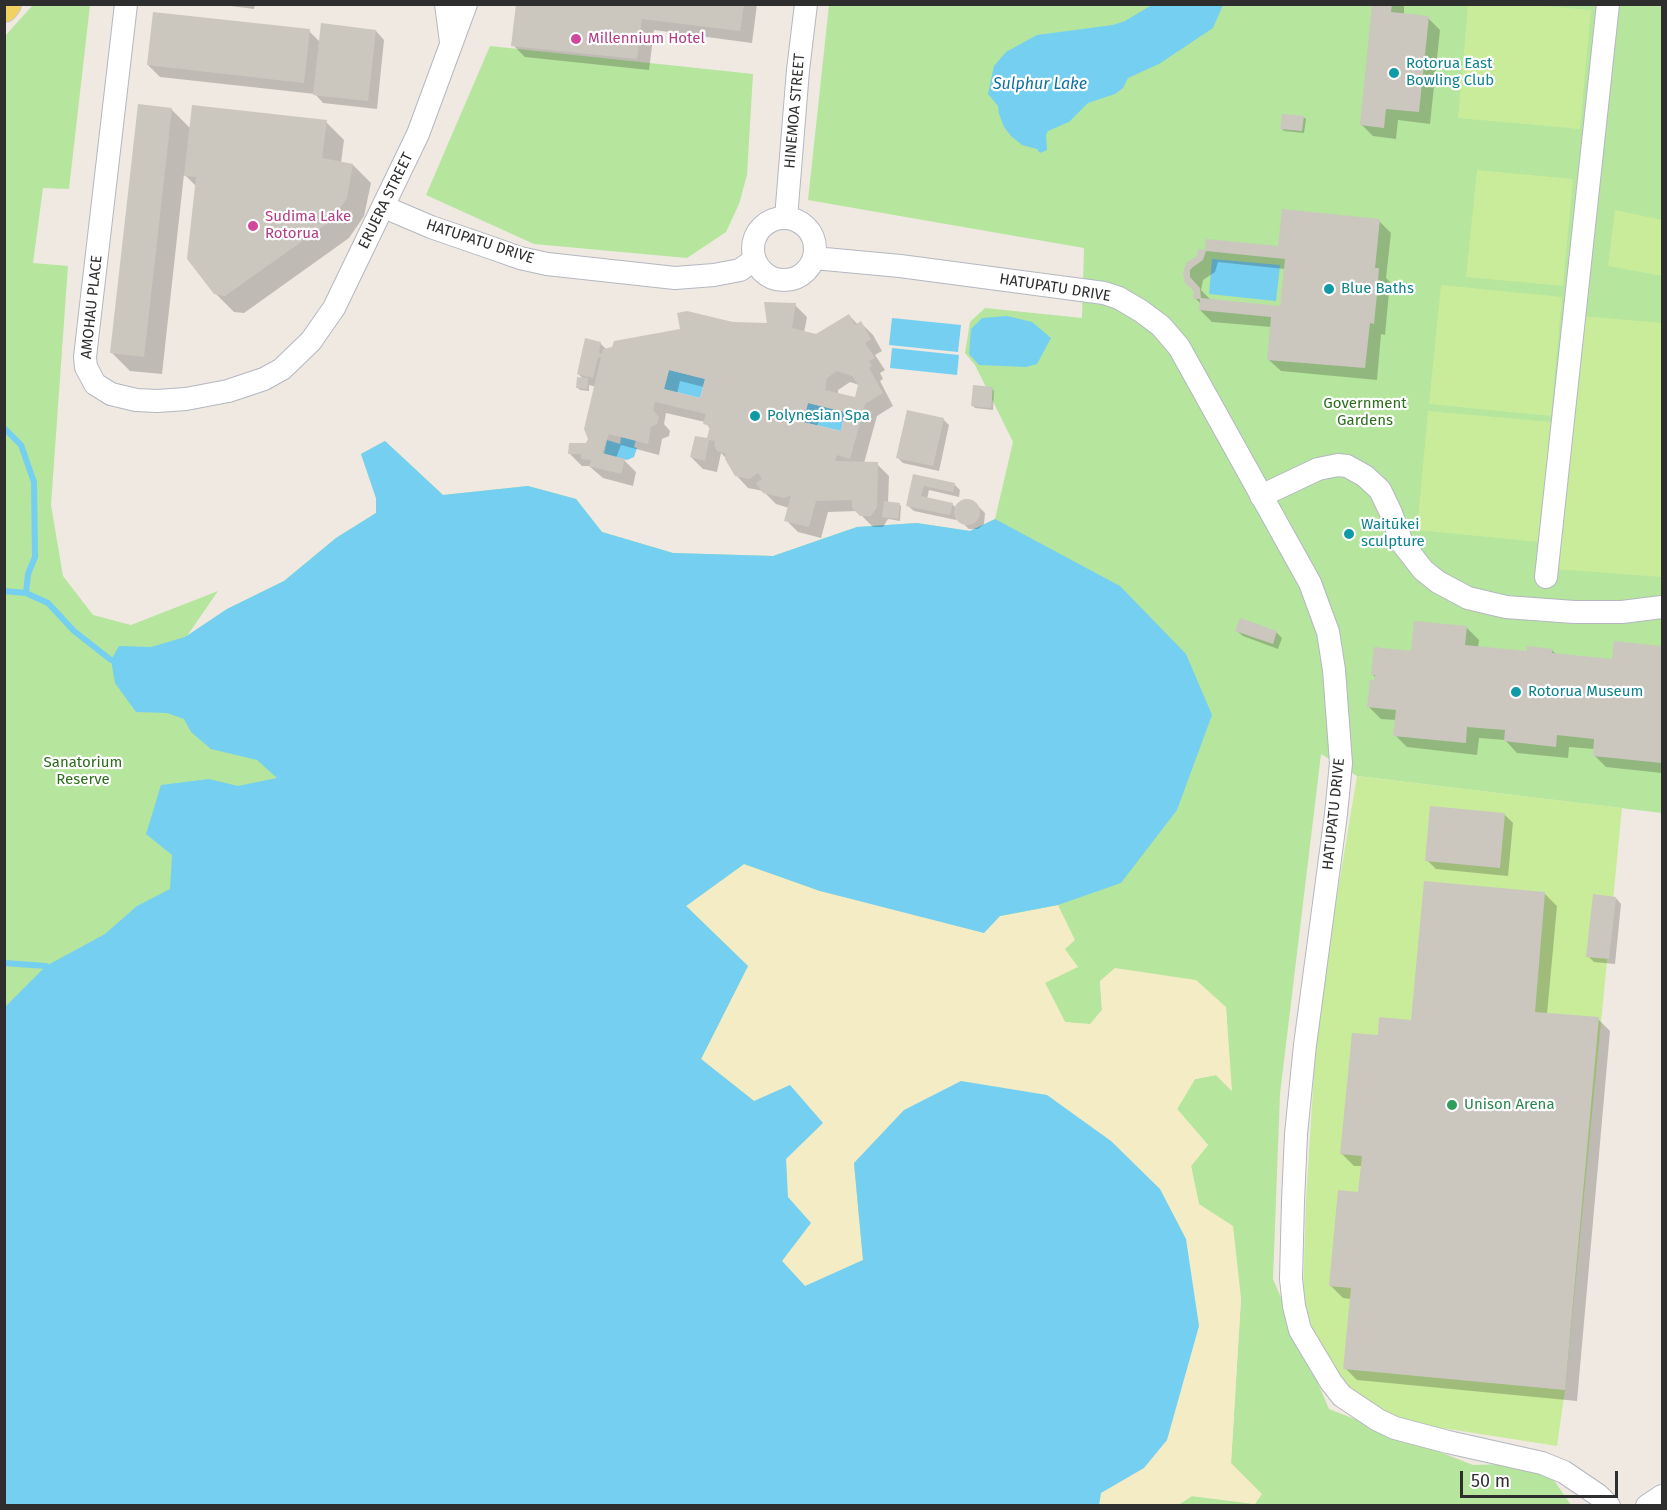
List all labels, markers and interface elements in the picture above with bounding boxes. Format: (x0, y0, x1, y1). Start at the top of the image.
place label: Millennium Hotel (588, 30, 705, 48)
marker: Millennium Hotel (569, 32, 583, 46)
street label: HINEMOA STREET (781, 53, 809, 169)
place label: Rotorua East Bowling Club (1406, 55, 1494, 90)
marker: Rotorua East Bowling Club (1387, 66, 1401, 80)
water label: Sulphur Lake (993, 75, 1087, 95)
street label: ERUERA STREET (355, 150, 417, 252)
place label: Sudima Lake Rotorua (265, 208, 351, 243)
street label: HATUPATU DRIVE (424, 216, 536, 268)
marker: Sudima Lake Rotorua (246, 219, 260, 233)
street label: AMOHAU PLACE (78, 254, 106, 360)
street label: HATUPATU DRIVE (998, 270, 1112, 306)
place label: Blue Baths (1341, 280, 1414, 298)
marker: Blue Baths (1322, 282, 1336, 296)
park label: Government Gardens (1323, 395, 1407, 430)
place label: Polynesian Spa (767, 407, 870, 425)
marker: Polynesian Spa (748, 409, 762, 423)
place label: Waitūkei sculpture (1361, 516, 1425, 551)
marker: Waitūkei sculpture (1342, 527, 1356, 541)
place label: Rotorua Museum (1528, 683, 1643, 701)
marker: Rotorua Museum (1509, 685, 1523, 699)
park label: Sanatorium Reserve (44, 754, 122, 789)
street label: HATUPATU DRIVE (1319, 757, 1349, 871)
place label: Unison Arena (1464, 1096, 1555, 1114)
marker: Unison Arena (1445, 1098, 1459, 1112)
scale bar (1463, 1459, 1620, 1497)
text: 50 m (1471, 1470, 1510, 1492)

